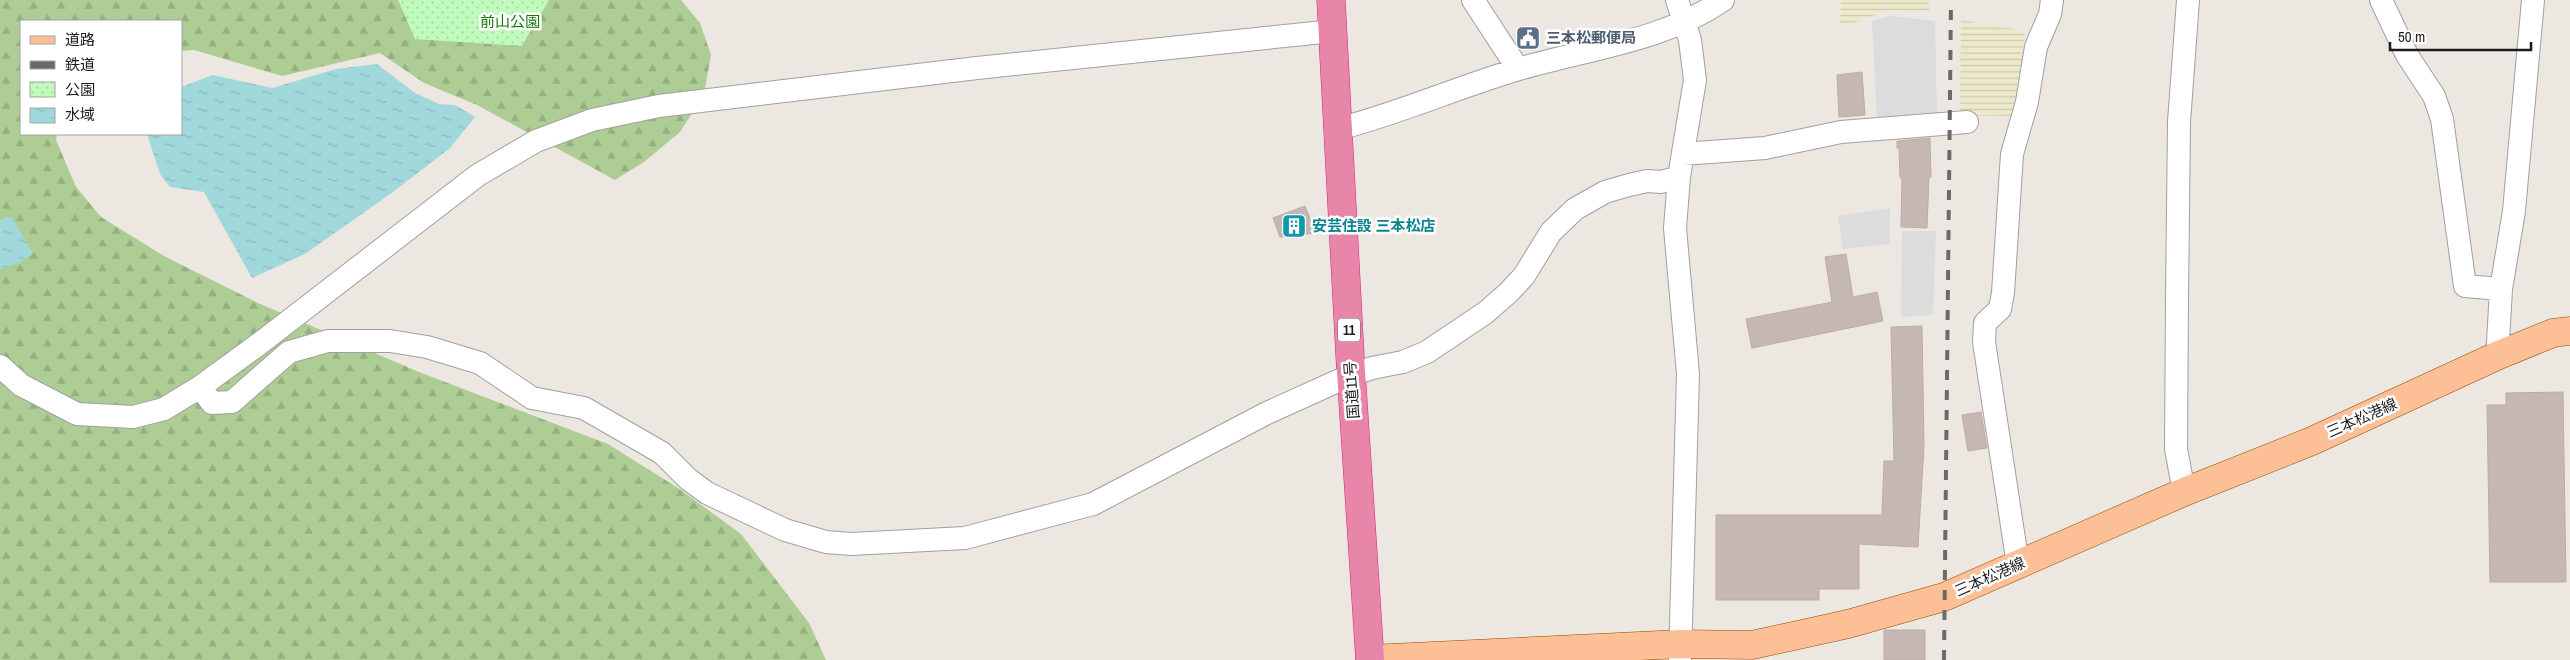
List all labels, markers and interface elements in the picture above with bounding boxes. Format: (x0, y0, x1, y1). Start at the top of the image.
park label: 前山公園 (480, 11, 540, 32)
legend (20, 20, 182, 135)
scale bar (2390, 20, 2531, 52)
public building icon: 三本松郵便局 (1515, 25, 1541, 51)
text: 50 m (2398, 26, 2425, 47)
place label: 三本松郵便局 (1546, 27, 1636, 48)
text: 道路 (65, 29, 95, 50)
text: 鉄道 (65, 54, 95, 75)
text: 公園 (65, 79, 95, 100)
text: 水域 (65, 104, 95, 125)
building icon: 安芸住設 三本松店 (1281, 213, 1307, 239)
place label: 安芸住設 三本松店 (1312, 215, 1435, 236)
road number: 11 (1338, 318, 1360, 342)
street label: 国道11号 (1339, 360, 1364, 420)
street label: 三本松港線 (2323, 393, 2400, 442)
street label: 三本松港線 (1951, 552, 2028, 601)

